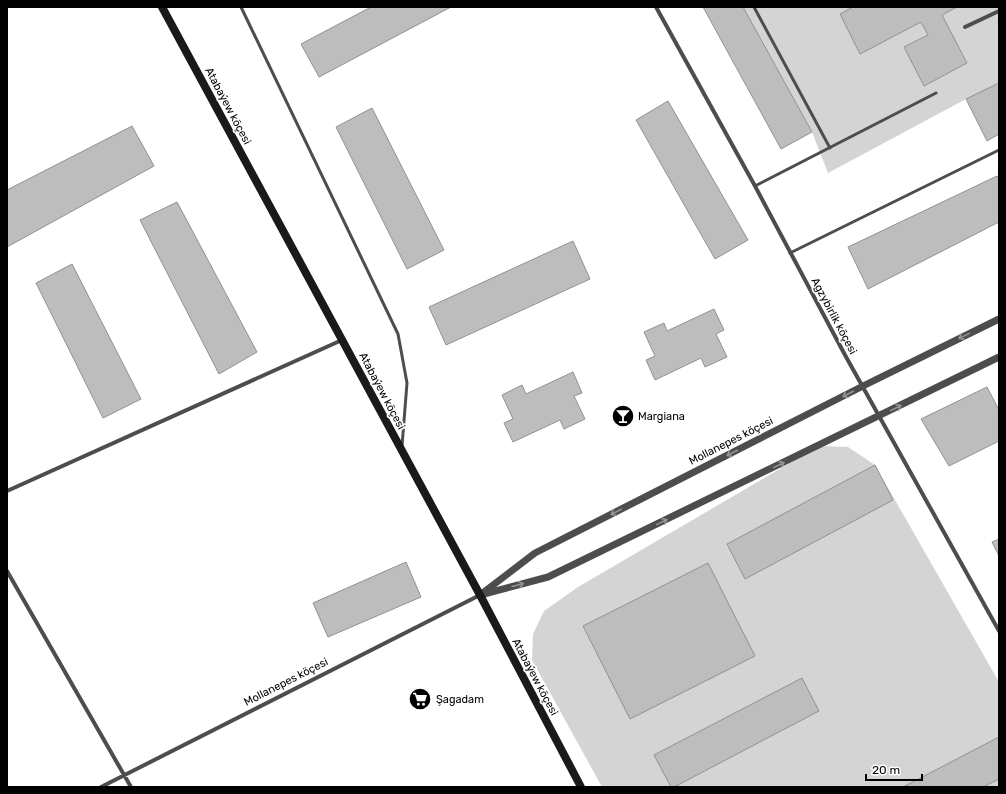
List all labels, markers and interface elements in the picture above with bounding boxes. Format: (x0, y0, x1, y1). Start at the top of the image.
street label: Atabaýew köçesi (202, 65, 254, 147)
street label: Agzybirlik köçesi (808, 276, 860, 356)
one-way arrow (958, 333, 970, 340)
street label: Atabaýew köçesi (356, 350, 408, 432)
one-way arrow (842, 391, 854, 398)
bar icon: Margiana (610, 403, 636, 429)
one-way arrow (889, 404, 901, 411)
place label: Margiana (638, 410, 685, 423)
street label: Mollanepes köçesi (687, 414, 775, 468)
one-way arrow (726, 450, 738, 457)
one-way arrow (773, 461, 785, 468)
one-way arrow (610, 509, 622, 516)
one-way arrow (656, 518, 668, 525)
one-way arrow (511, 581, 524, 588)
street label: Atabaýew köçesi (509, 636, 561, 718)
street label: Mollanepes köçesi (242, 655, 330, 709)
supermarket icon: Şagadam (407, 686, 433, 712)
place label: Şagadam (436, 693, 484, 706)
scale bar (866, 756, 922, 782)
text: 20 m (872, 763, 900, 777)

